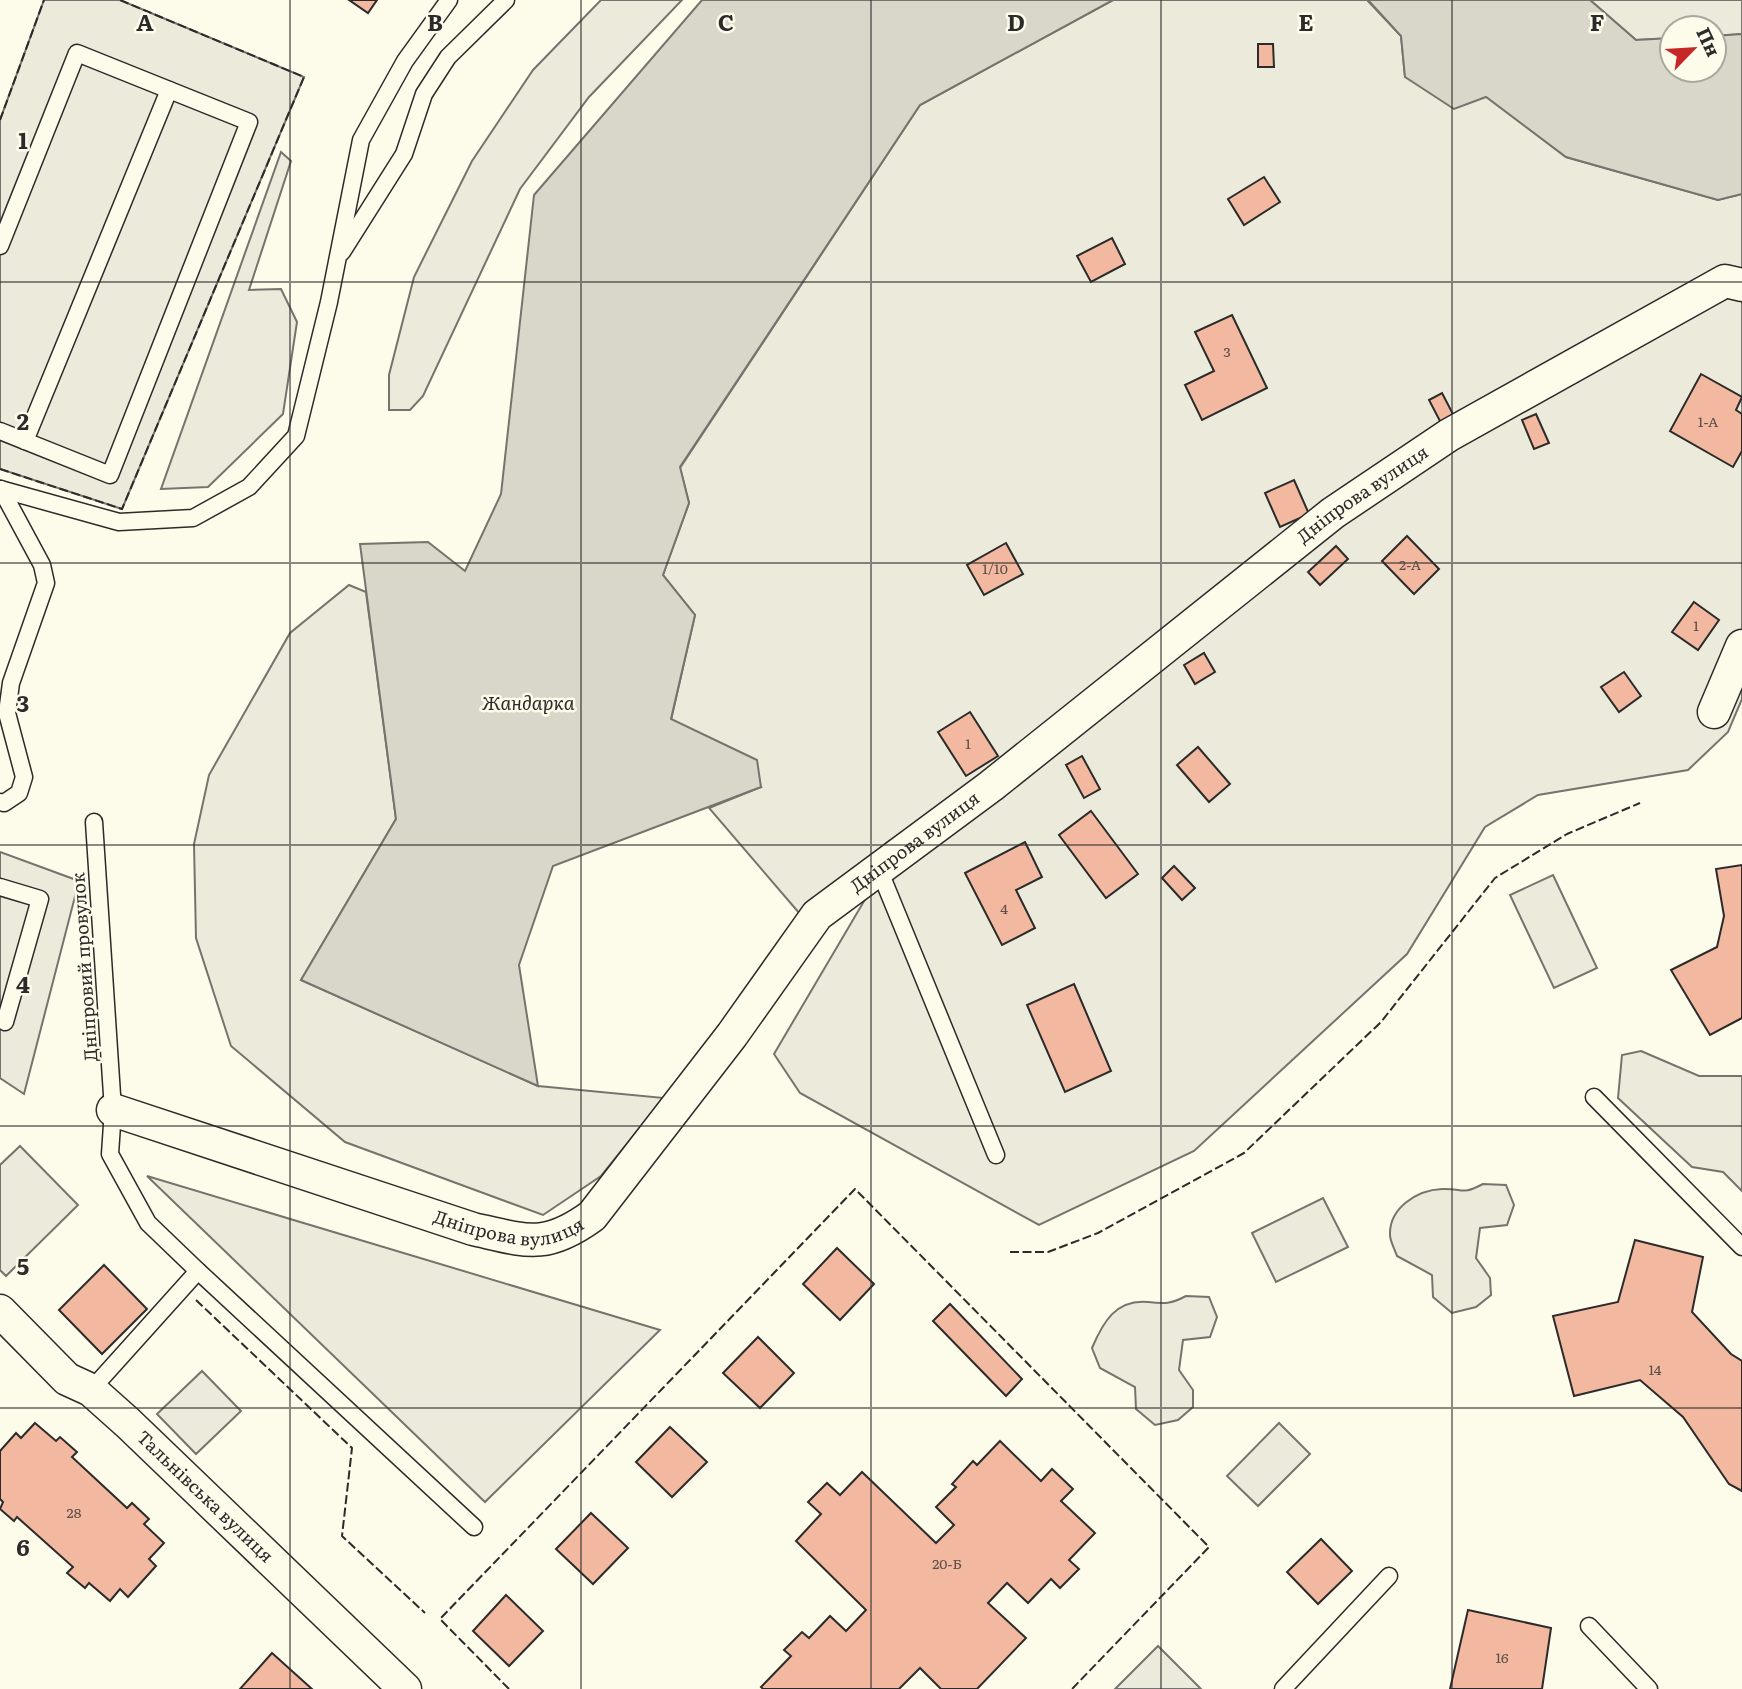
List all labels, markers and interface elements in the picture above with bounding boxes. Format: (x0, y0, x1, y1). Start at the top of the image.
text: A (136, 4, 154, 38)
text: B (427, 4, 443, 38)
text: C (718, 4, 734, 38)
text: D (1007, 4, 1025, 38)
text: E (1298, 4, 1314, 38)
text: F (1590, 4, 1605, 38)
north arrow (1658, 14, 1728, 84)
text: Пн (1690, 22, 1728, 61)
text: 1 (18, 122, 28, 156)
house number: 3 (1223, 341, 1231, 361)
text: 2 (17, 403, 29, 437)
house number: 1-А (1698, 411, 1719, 431)
street label: Дніпрова вулиця (1290, 438, 1433, 549)
house number: 2-А (1399, 554, 1422, 574)
house number: 1/10 (982, 558, 1008, 578)
house number: 1 (1693, 615, 1699, 635)
text: 3 (17, 685, 29, 719)
water label: Жандарка (481, 688, 575, 716)
house number: 1 (965, 733, 971, 753)
street label: Дніпрова вулиця (844, 784, 985, 898)
street label: Дніпровий провулок (63, 871, 104, 1063)
house number: 4 (1000, 898, 1008, 918)
text: 4 (16, 966, 30, 1000)
street label: Дніпрова вулиця (431, 1202, 589, 1252)
text: 5 (17, 1248, 29, 1282)
house number: 14 (1649, 1359, 1662, 1379)
street label: Тальнівська вулиця (131, 1423, 280, 1568)
house number: 28 (67, 1502, 82, 1522)
text: 6 (16, 1529, 30, 1563)
house number: 20-Б (932, 1553, 962, 1573)
house number: 16 (1495, 1647, 1509, 1667)

